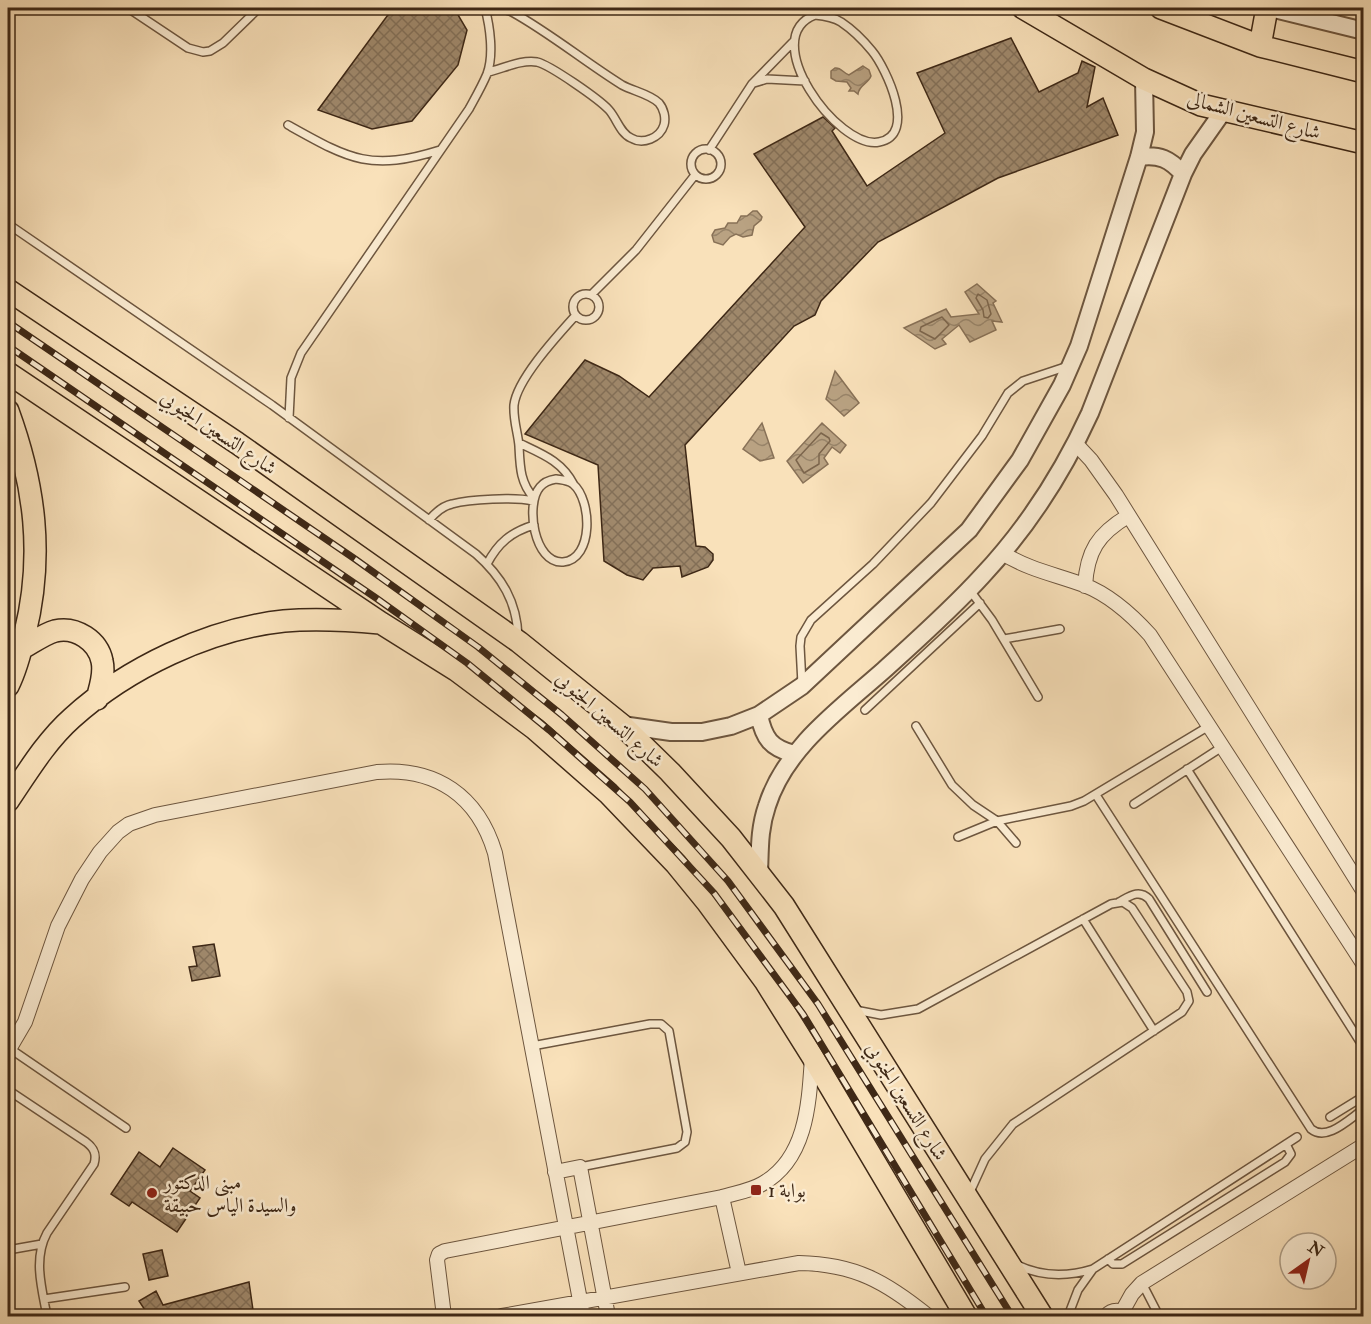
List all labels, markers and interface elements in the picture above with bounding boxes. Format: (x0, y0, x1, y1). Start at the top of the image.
street label: شارع التسعين الشمالى (1183, 86, 1323, 150)
street label: شارع التسعين الجنوبي (153, 384, 282, 485)
street label: شارع التسعين الجنوبي (547, 666, 669, 777)
street label: شارع التسعين الجنوبي (856, 1037, 953, 1168)
place label: مبنى الدكتور والسيدة الياس حبيقة (162, 1170, 296, 1218)
place label: بوابة 1 (768, 1178, 806, 1203)
marker: بوابة 1 (749, 1183, 763, 1197)
marker: مبنى الدكتور والسيدة الياس حبيقة (145, 1186, 159, 1200)
north arrow (1278, 1231, 1338, 1291)
text: N (1303, 1237, 1328, 1262)

